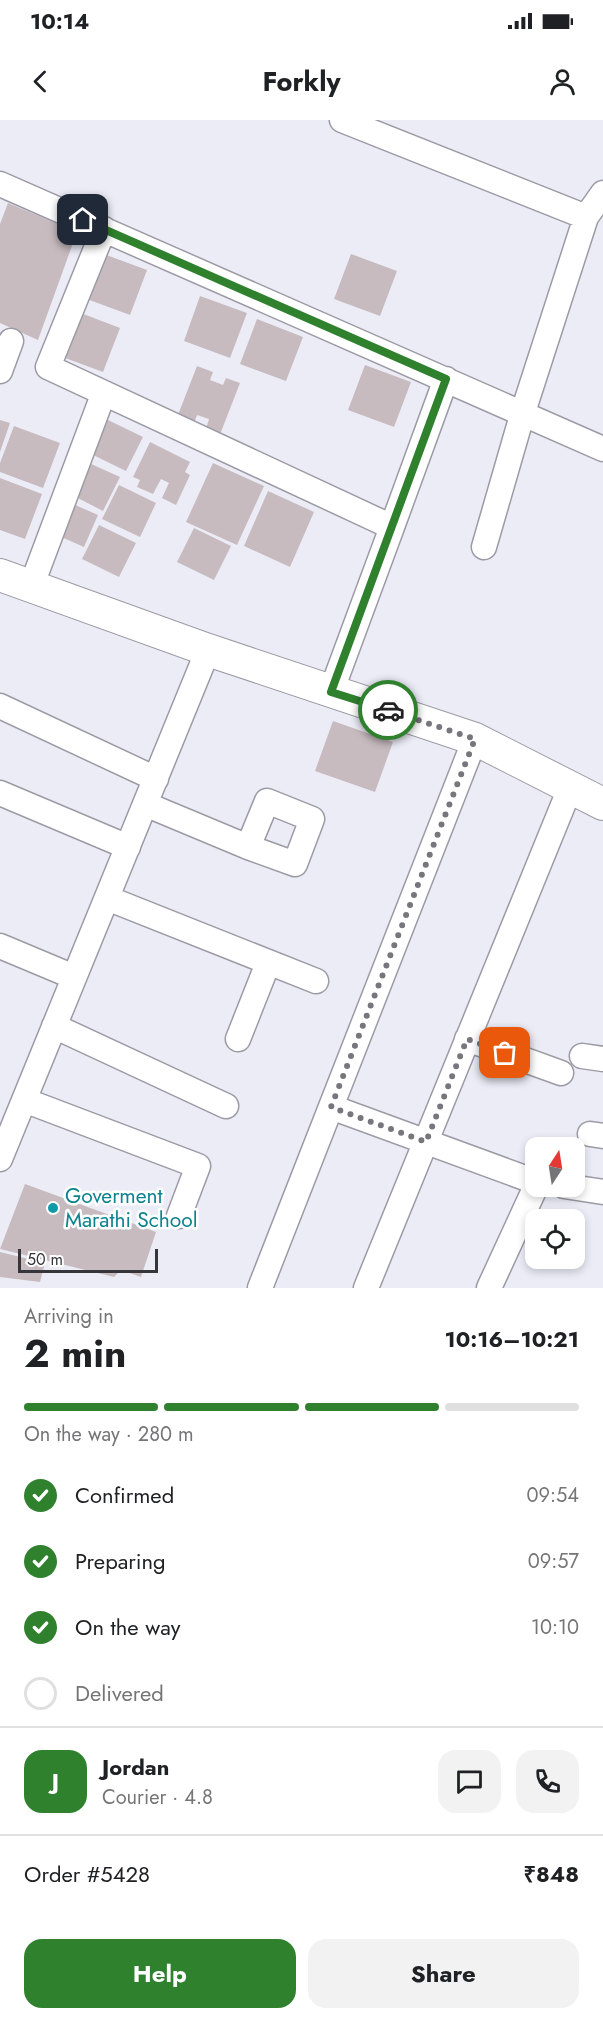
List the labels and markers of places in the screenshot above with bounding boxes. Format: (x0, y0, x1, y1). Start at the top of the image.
pin (57, 194, 108, 245)
pin (479, 1027, 530, 1078)
place label: Goverment Marathi School (65, 1181, 198, 1235)
marker: Goverment Marathi School (46, 1201, 60, 1215)

